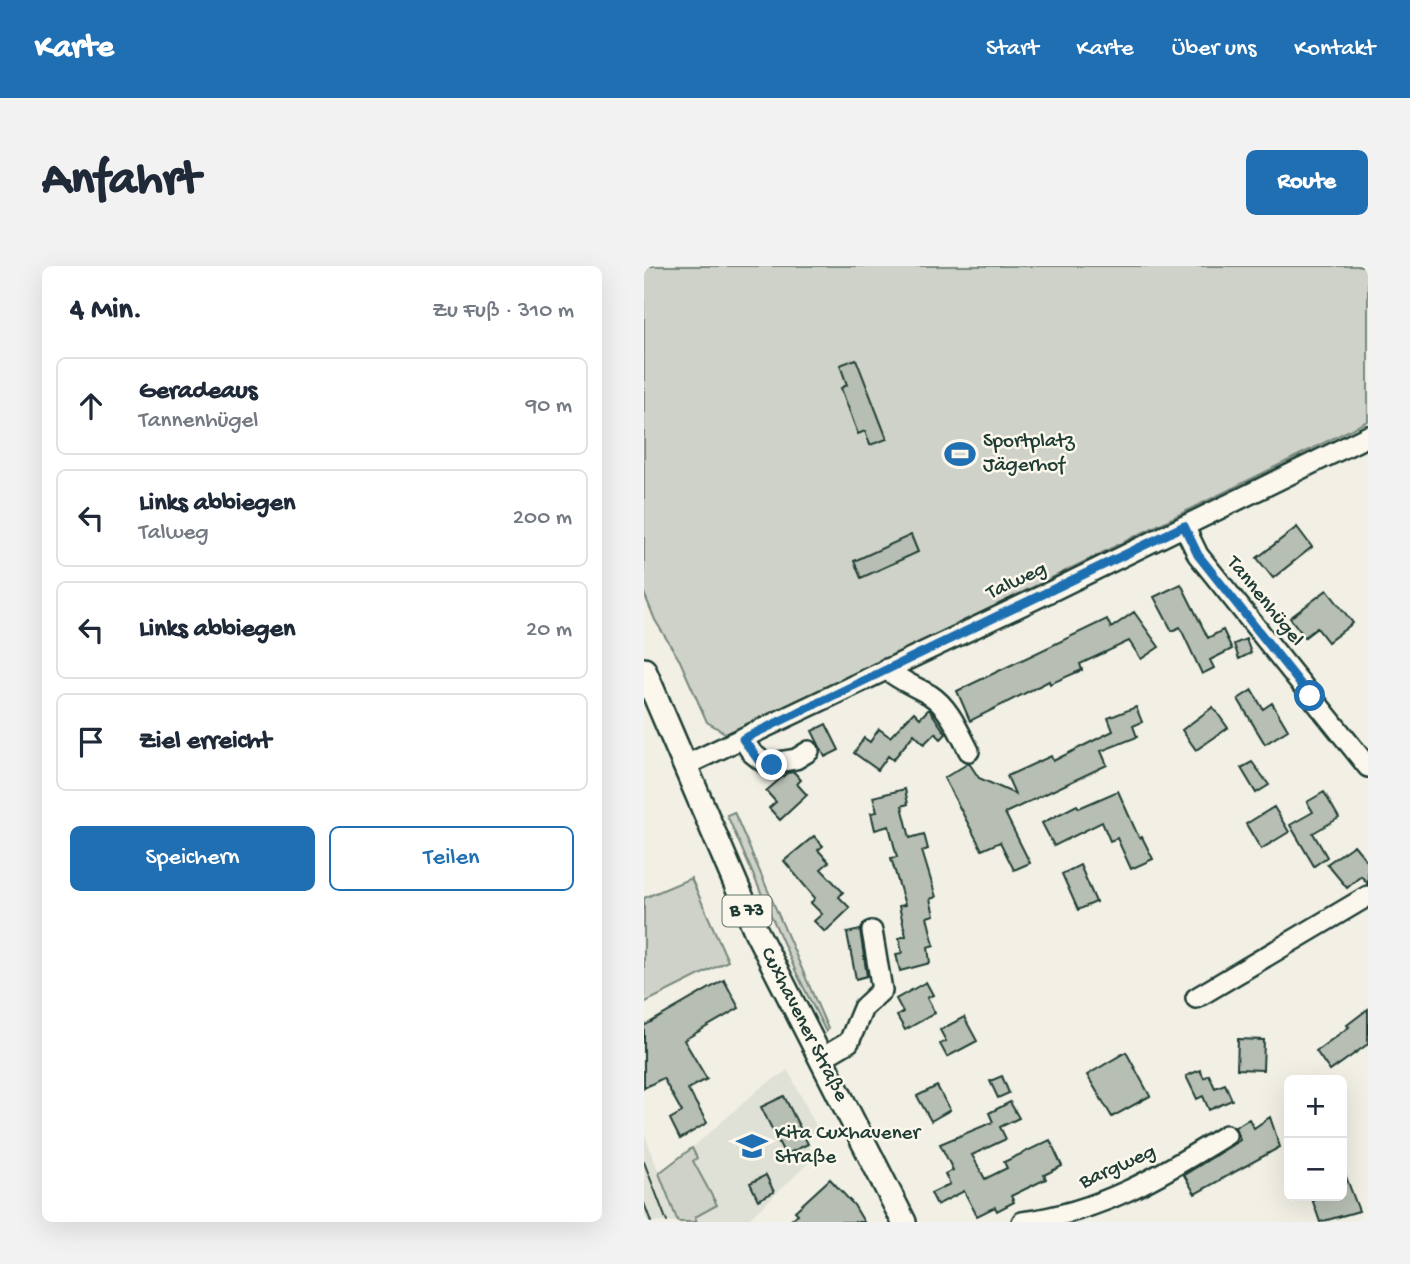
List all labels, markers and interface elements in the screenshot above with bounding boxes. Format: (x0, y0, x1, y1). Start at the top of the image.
text: Karte (35, 30, 114, 68)
text: Start (986, 35, 1038, 64)
text: Karte (1076, 35, 1134, 64)
text: Über uns (1172, 35, 1256, 64)
text: Kontakt (1294, 35, 1375, 64)
button: Route (1246, 150, 1368, 215)
text: Anfahrt (42, 153, 200, 211)
text: 4 Min. (70, 294, 142, 329)
text: Zu Fuß · 310 m (432, 298, 574, 325)
text: Geradeaus (139, 377, 257, 408)
icon: ahead (72, 387, 110, 425)
text: 90 m (526, 393, 572, 420)
text: Tannenhügel (139, 408, 258, 435)
place label: Sportplatz Jägerhof (983, 430, 1075, 479)
sports icon: Sportplatz Jägerhof (943, 437, 977, 471)
text: Links abbiegen (139, 489, 295, 520)
icon: left (72, 499, 110, 537)
text: 200 m (513, 505, 572, 532)
text: Talweg (139, 520, 208, 547)
street label: Tannenhügel (1219, 551, 1308, 652)
street label: Talweg (982, 557, 1051, 607)
icon: left (72, 611, 110, 649)
text: Links abbiegen (139, 615, 295, 646)
text: 20 m (526, 617, 572, 644)
route start (1294, 680, 1325, 711)
icon: arrive (72, 723, 110, 761)
text: Ziel erreicht (139, 727, 271, 758)
route end (756, 749, 787, 780)
button: Speichern (70, 826, 315, 891)
button: Teilen (329, 826, 574, 891)
road number: B 73 (722, 896, 772, 926)
street label: Cuxhavener Straße (753, 944, 853, 1107)
map controls (1284, 1075, 1347, 1201)
button: + (1284, 1075, 1347, 1138)
place label: Kita Cuxhavener Straße (775, 1122, 921, 1171)
school or university icon: Kita Cuxhavener Straße (735, 1129, 769, 1163)
button: − (1284, 1138, 1347, 1201)
street label: Bargweg (1075, 1140, 1160, 1196)

